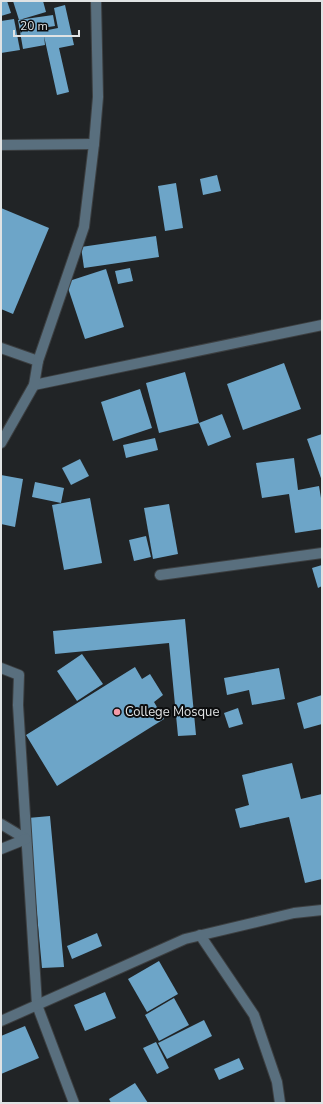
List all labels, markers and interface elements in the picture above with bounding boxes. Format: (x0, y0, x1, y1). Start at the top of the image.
scale bar (14, 12, 79, 38)
text: 20 m (20, 18, 48, 34)
place label: College Mosque (125, 703, 219, 721)
marker: College Mosque (112, 707, 122, 717)

